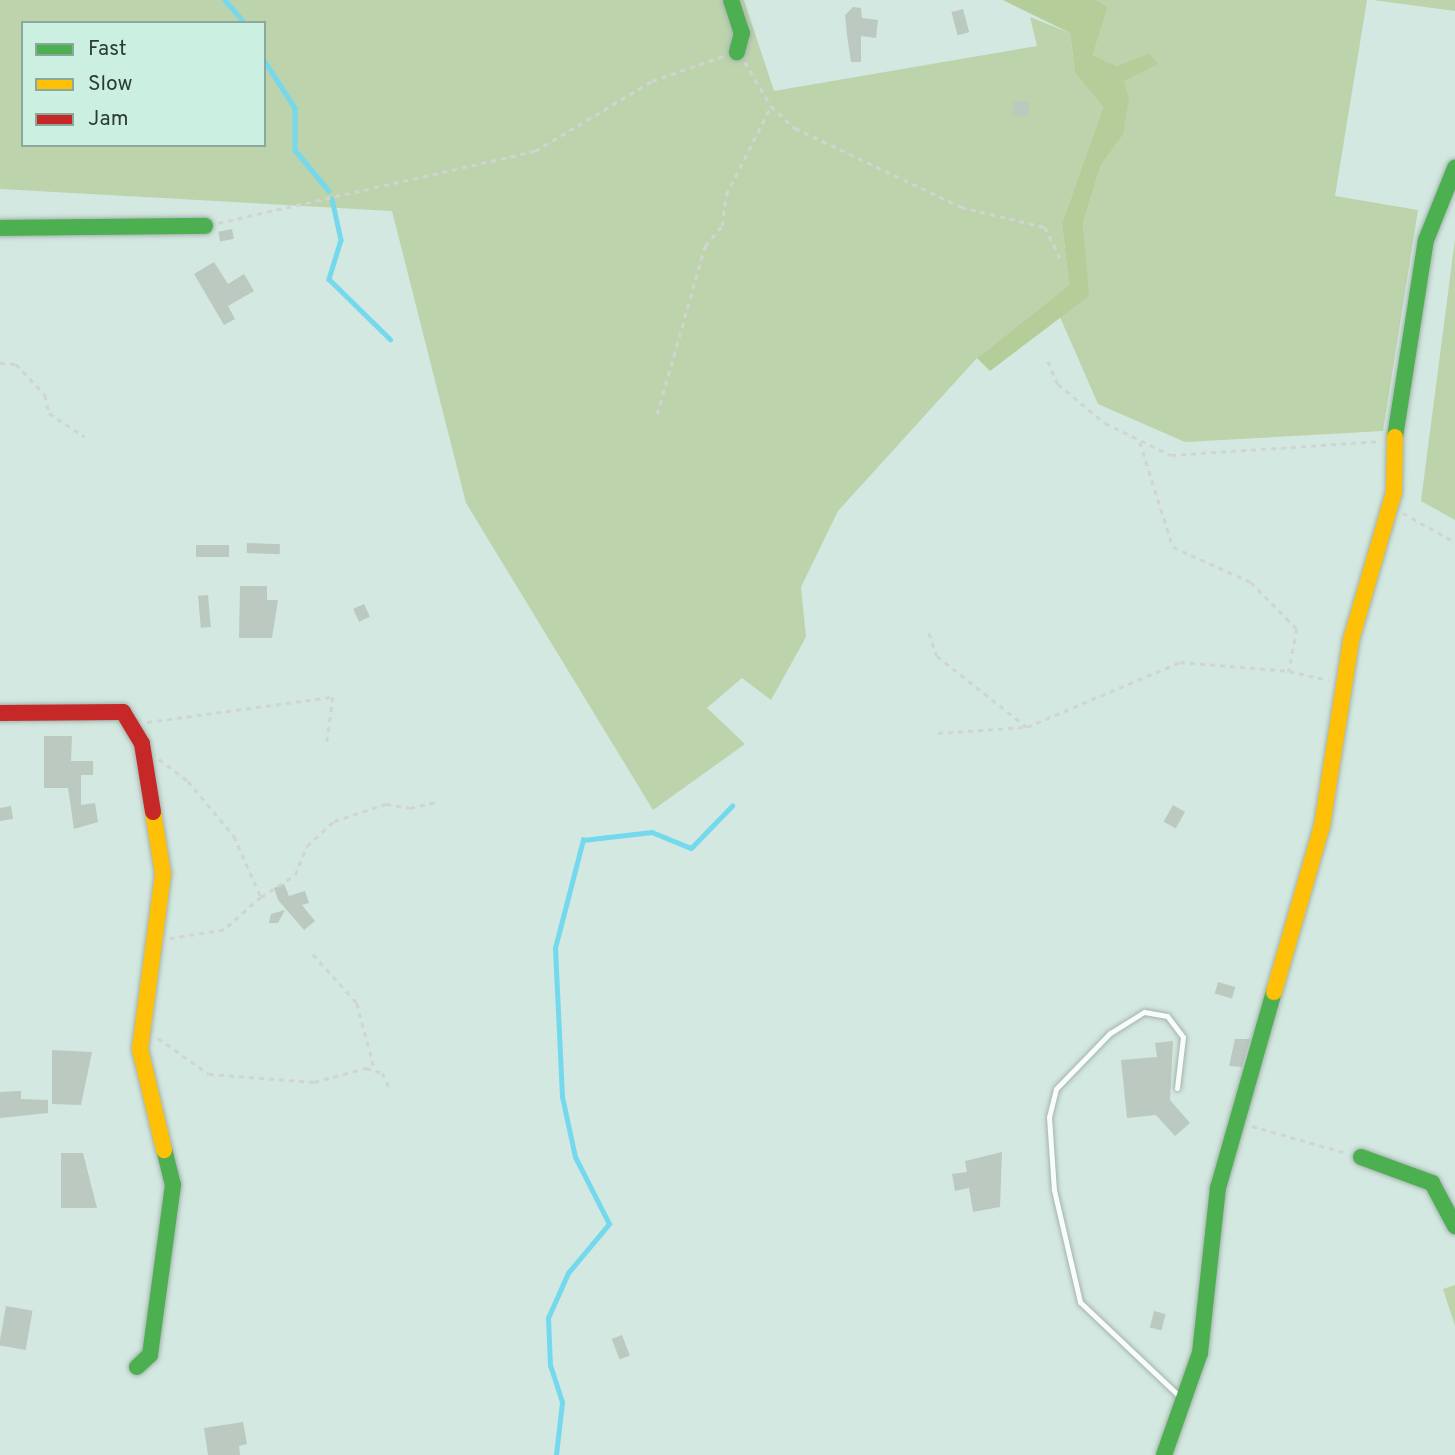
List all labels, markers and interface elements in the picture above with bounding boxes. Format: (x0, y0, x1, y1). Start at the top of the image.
legend (21, 21, 266, 147)
text: Fast (88, 36, 127, 63)
text: Slow (88, 71, 133, 98)
text: Jam (88, 106, 129, 133)

